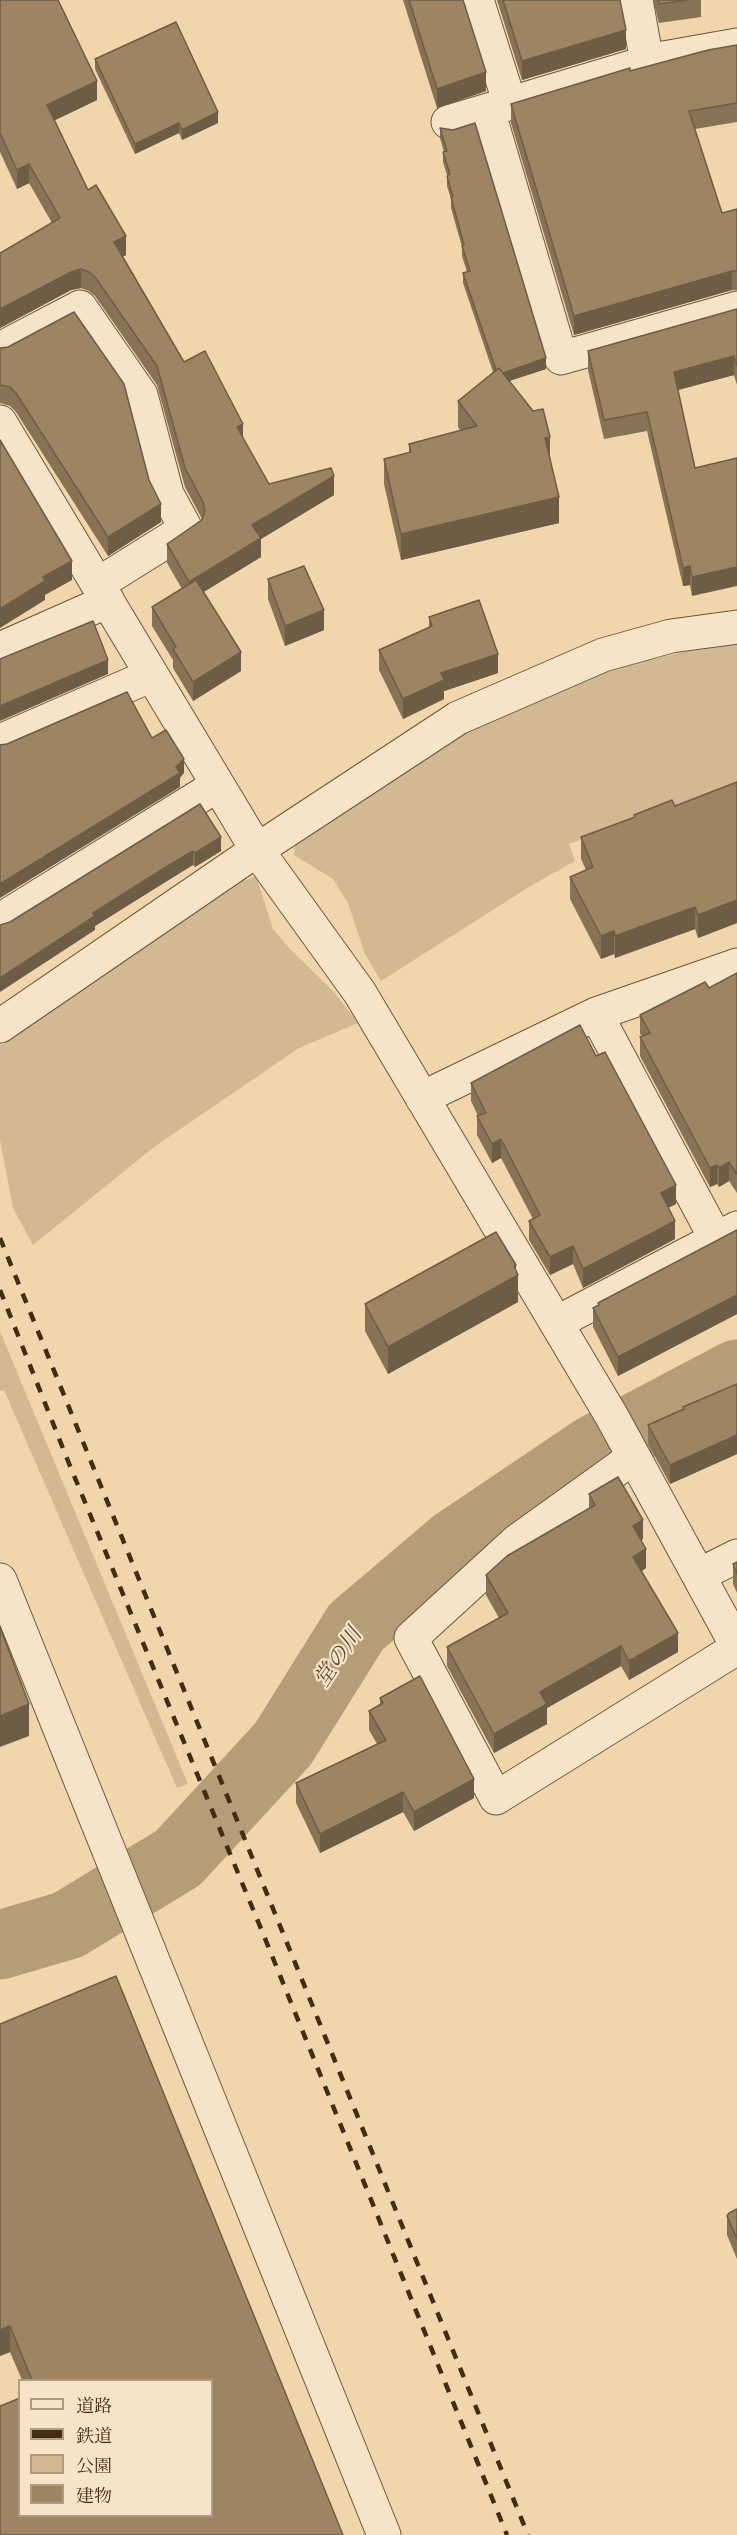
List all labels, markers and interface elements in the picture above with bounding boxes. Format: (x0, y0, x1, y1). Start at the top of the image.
water label: 堂の川 (310, 1623, 368, 1693)
legend (18, 2379, 213, 2517)
text: 道路 (76, 2395, 112, 2417)
text: 鉄道 (76, 2425, 112, 2447)
text: 公園 (76, 2455, 112, 2477)
text: 建物 (76, 2485, 112, 2507)

